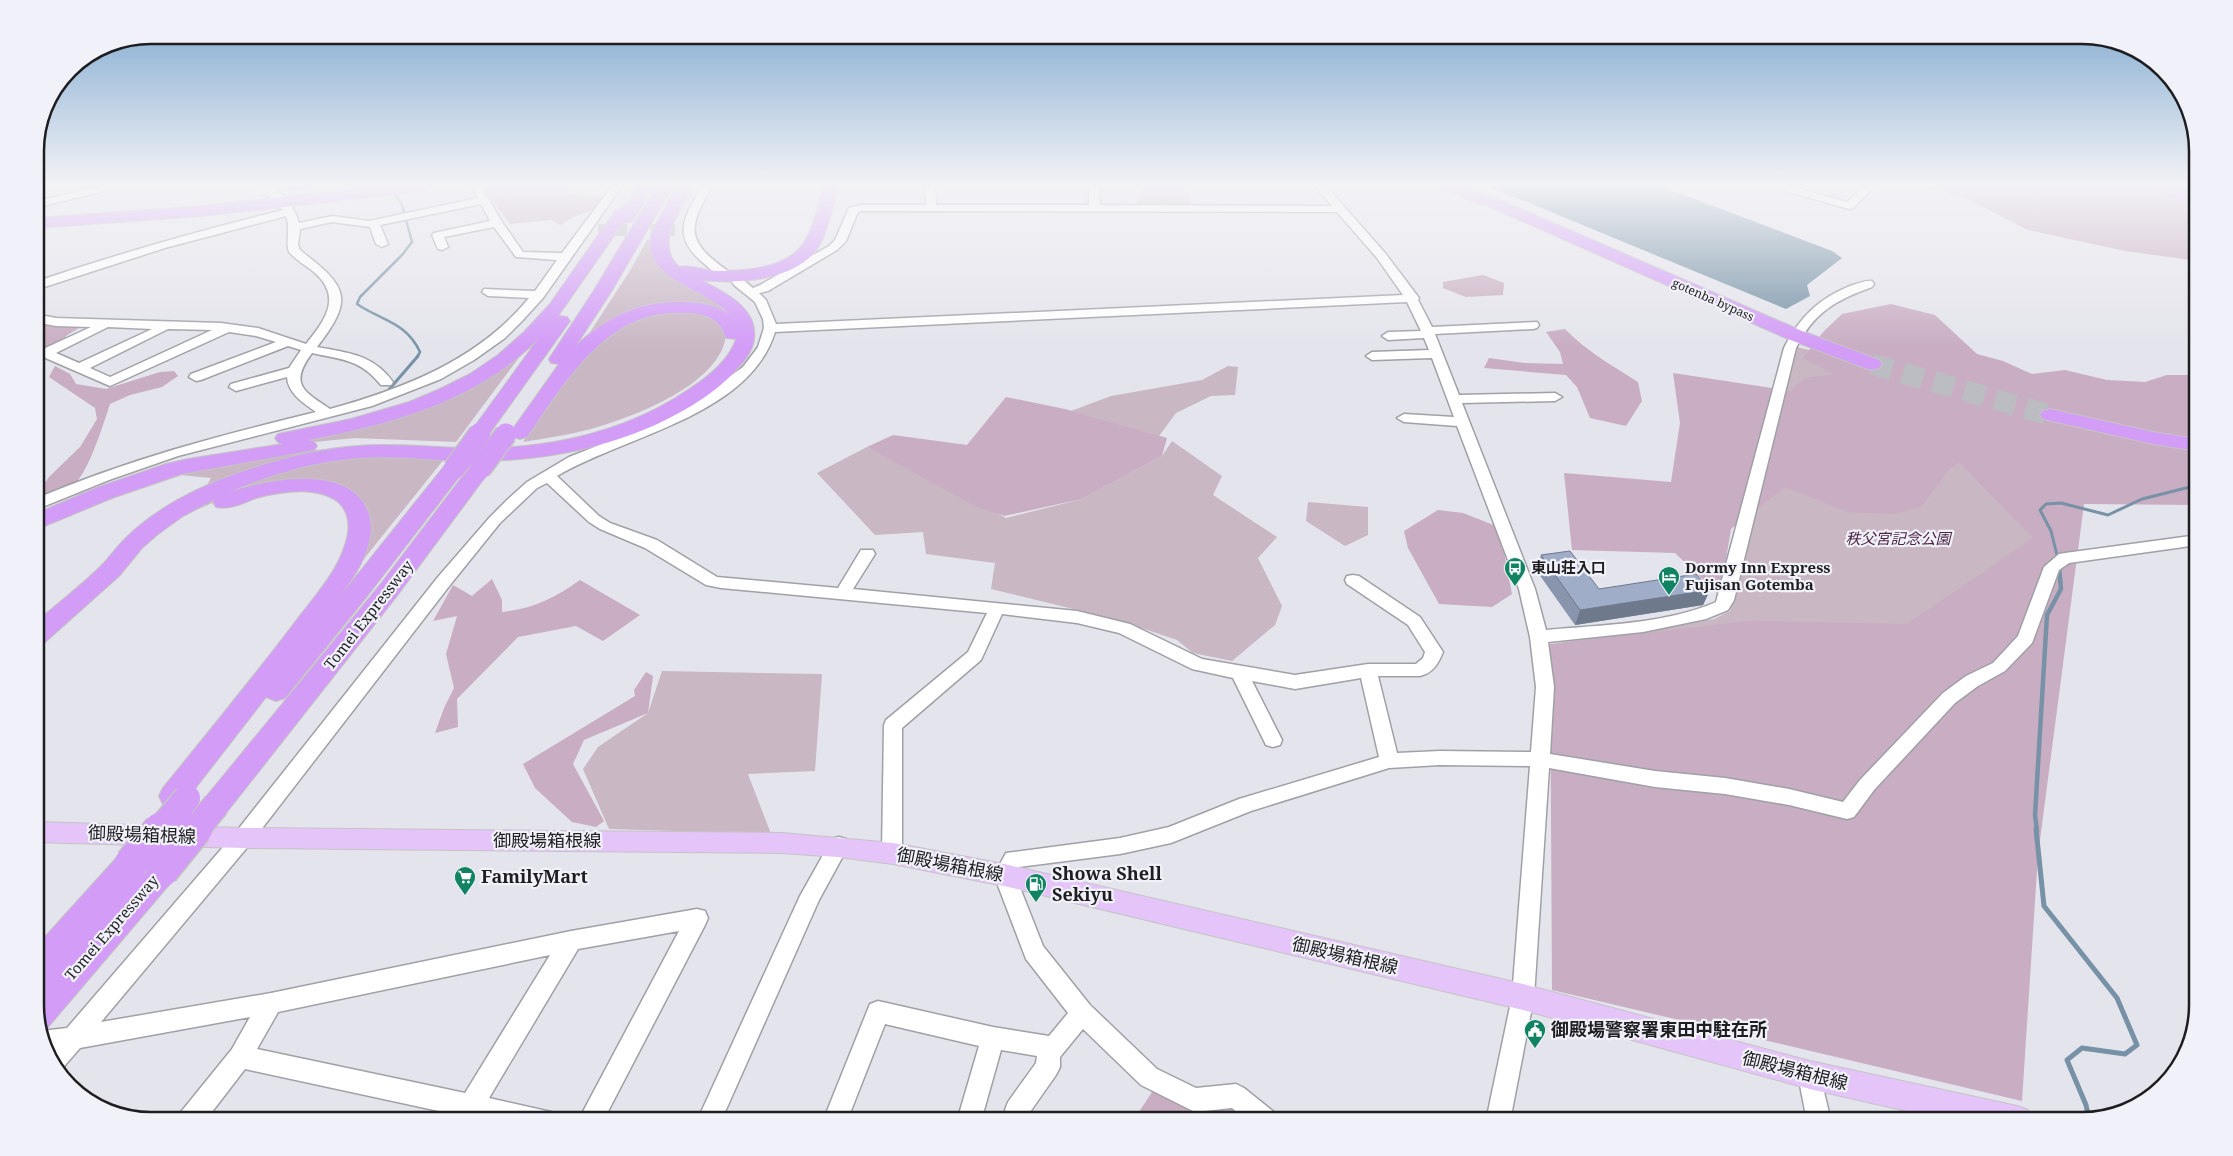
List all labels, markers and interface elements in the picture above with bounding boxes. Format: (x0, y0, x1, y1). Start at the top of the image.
street label: gotenba bypass (1670, 274, 1757, 325)
park label: 秩父宮記念公園 (1845, 528, 1952, 548)
street label: Tomei Expressway (319, 555, 417, 673)
bus stop icon: 東山荘入口 (1503, 556, 1527, 587)
place label: 東山荘入口 (1531, 557, 1606, 577)
place label: Dormy Inn Express Fujisan Gotemba (1685, 557, 1831, 594)
hotel icon: Dormy Inn Express Fujisan Gotemba (1657, 565, 1681, 596)
street label: 御殿場箱根線 (88, 820, 196, 848)
street label: 御殿場箱根線 (493, 828, 601, 852)
street label: 御殿場箱根線 (895, 842, 1005, 886)
place label: Showa Shell Sekiyu (1052, 861, 1162, 906)
place label: FamilyMart (481, 864, 588, 888)
supermarket icon: FamilyMart (453, 865, 477, 896)
street label: Tomei Expressway (60, 870, 163, 984)
fuel station icon: Showa Shell Sekiyu (1024, 872, 1048, 903)
street label: 御殿場箱根線 (1290, 931, 1401, 979)
place label: 御殿場警察署東田中駐在所 (1550, 1017, 1767, 1041)
public building icon: 御殿場警察署東田中駐在所 (1523, 1018, 1547, 1049)
street label: 御殿場箱根線 (1740, 1045, 1851, 1095)

